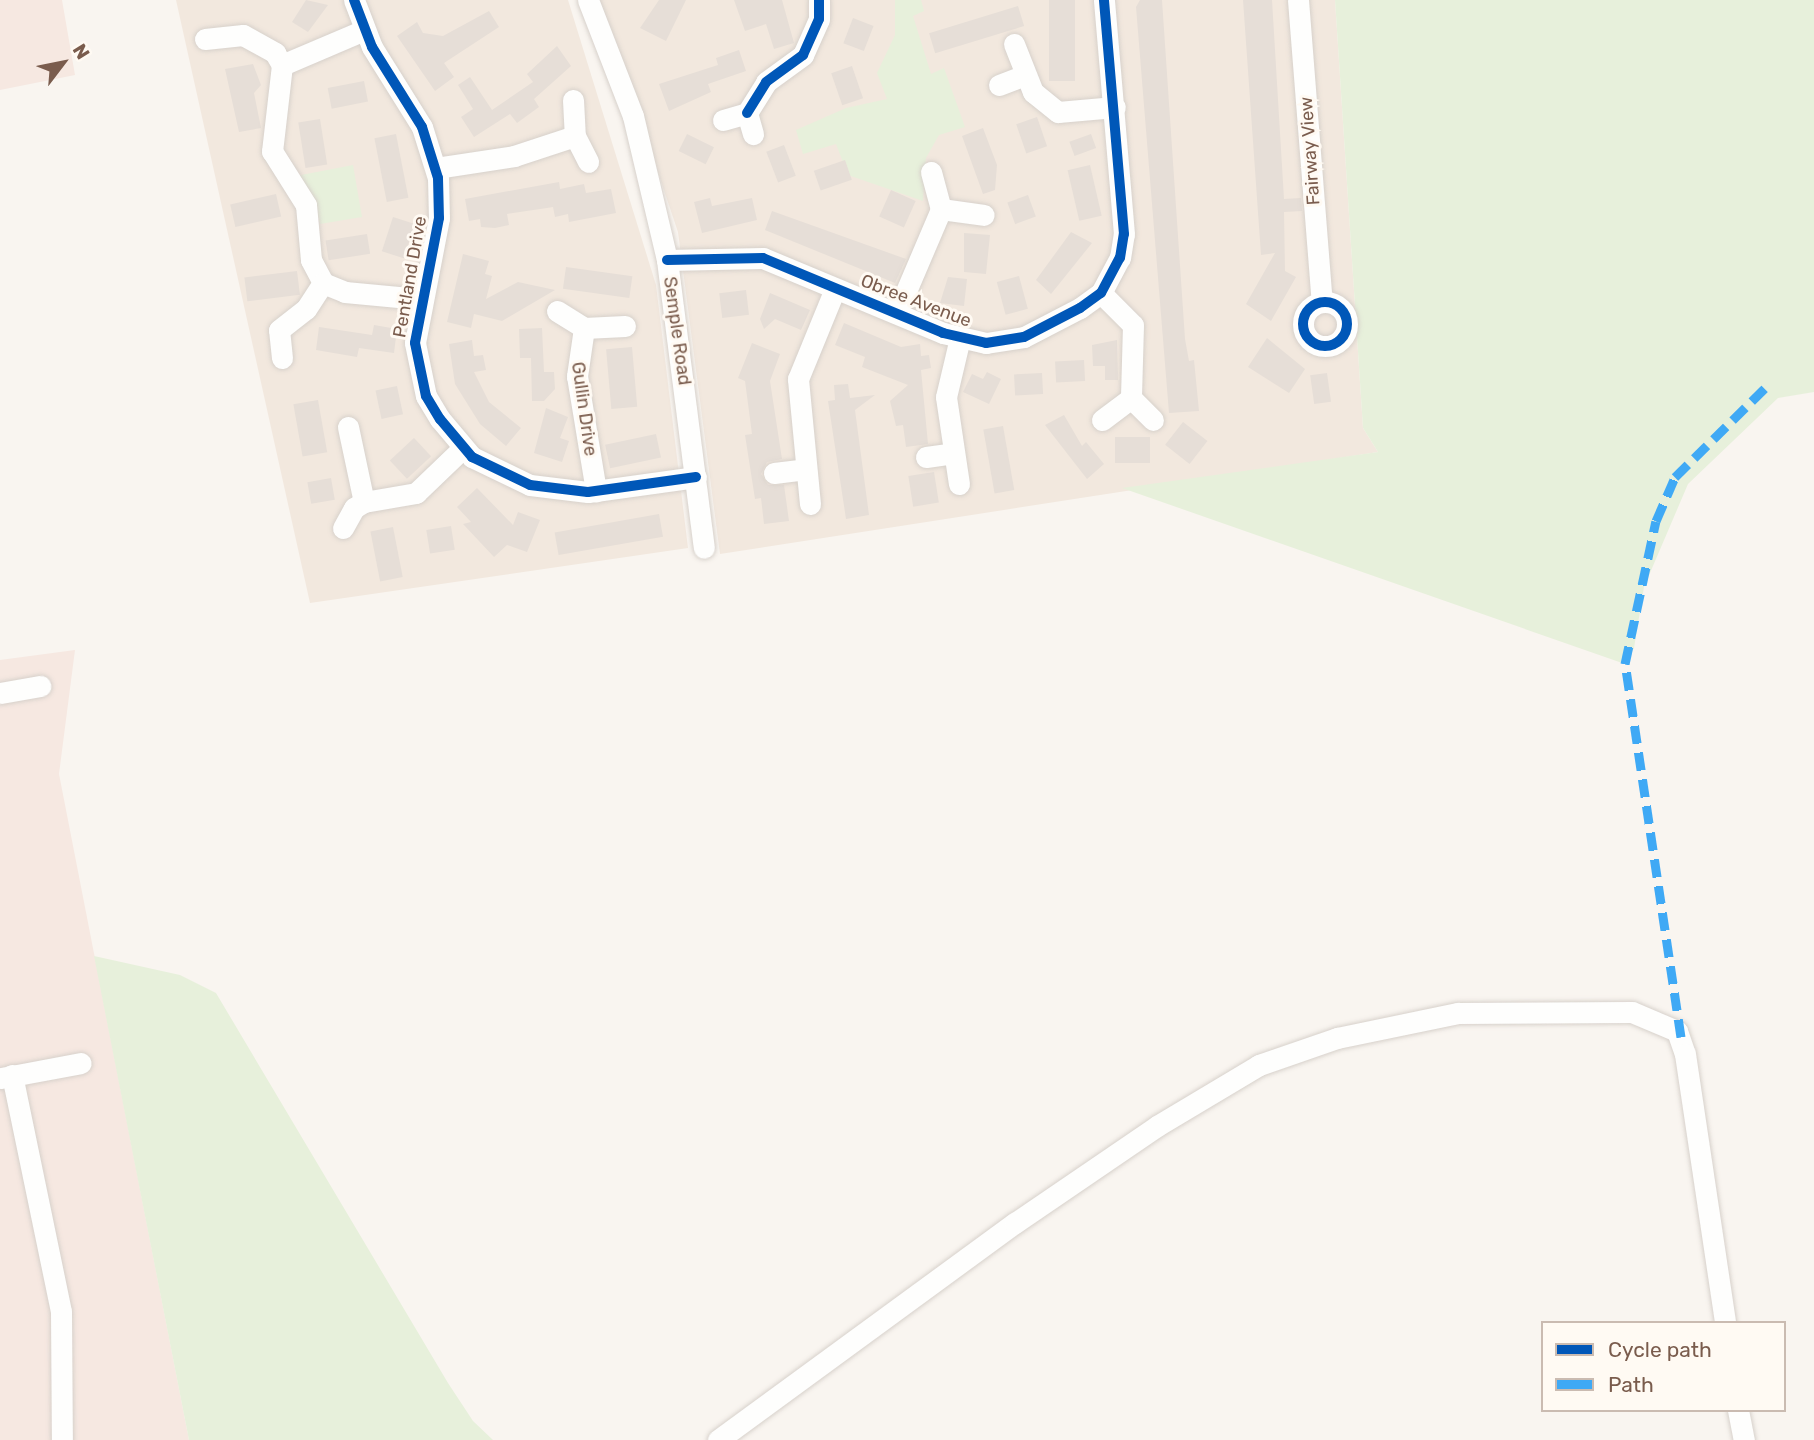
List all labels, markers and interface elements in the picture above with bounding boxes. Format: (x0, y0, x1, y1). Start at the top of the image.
north arrow (28, 28, 98, 98)
text: N (68, 40, 95, 63)
street label: Fairway View (1295, 96, 1325, 206)
street label: Pentland Drive (389, 215, 431, 339)
street label: Obree Avenue (857, 270, 975, 332)
street label: Semple Road (659, 275, 695, 387)
street label: Gullin Drive (567, 361, 601, 457)
legend (1541, 1321, 1786, 1412)
text: Cycle path (1608, 1337, 1712, 1362)
text: Path (1608, 1372, 1654, 1397)

